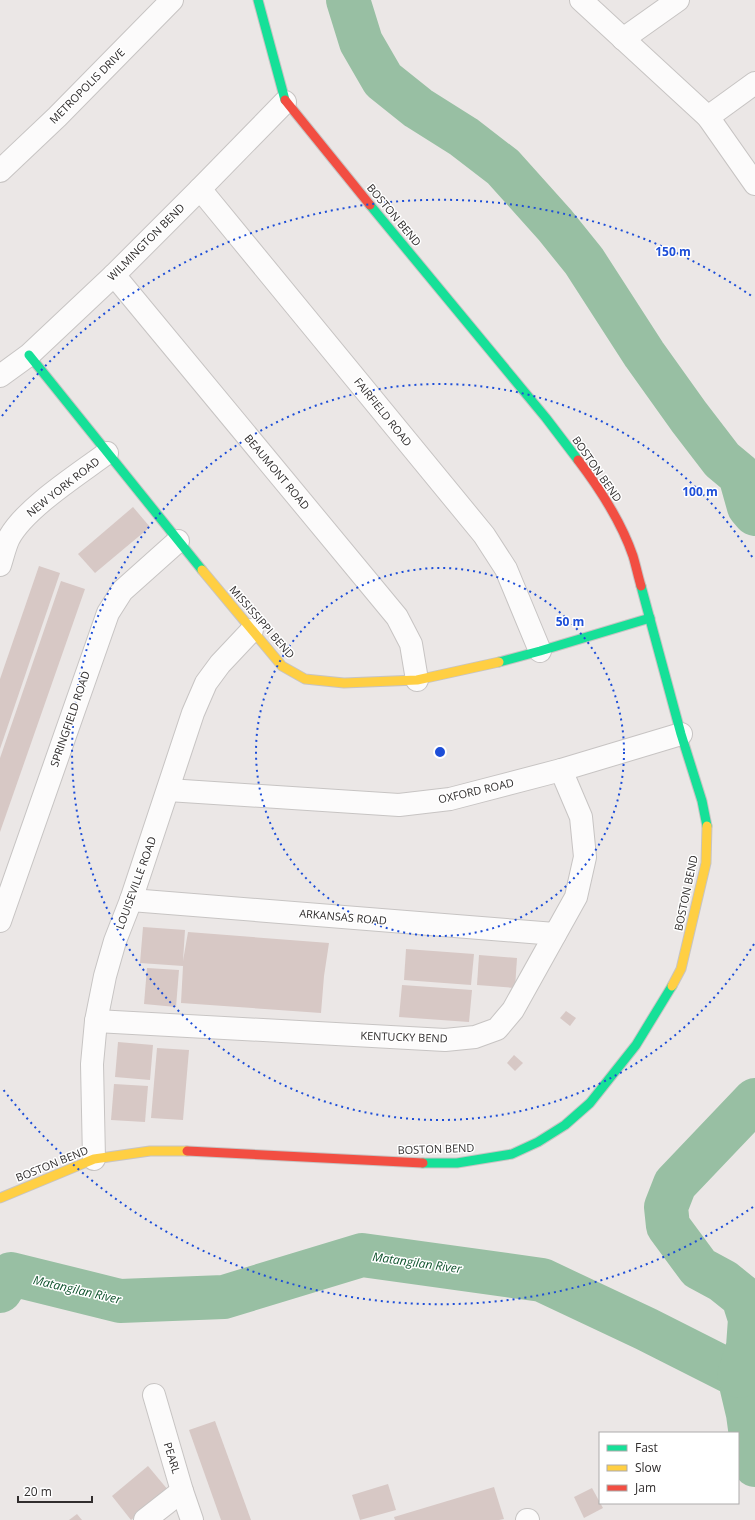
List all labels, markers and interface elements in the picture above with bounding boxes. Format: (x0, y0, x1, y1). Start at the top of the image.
street label: METROPOLIS DRIVE (46, 45, 128, 127)
street label: BOSTON BEND (364, 180, 425, 249)
street label: WILMINGTON BEND (104, 200, 188, 284)
text: 150 m (655, 243, 691, 260)
street label: FAIRFIELD ROAD (351, 374, 416, 449)
street label: BEAUMONT ROAD (241, 431, 313, 513)
street label: BOSTON BEND (569, 433, 626, 505)
street label: NEW YORK ROAD (23, 453, 102, 520)
text: 100 m (682, 483, 718, 500)
street label: MISSISSIPPI BEND (227, 582, 298, 661)
text: 50 m (556, 613, 584, 630)
street label: SPRINGFIELD ROAD (46, 669, 93, 769)
centre of rings (433, 745, 447, 759)
street label: OXFORD ROAD (437, 775, 515, 806)
street label: LOUISEVILLE ROAD (112, 834, 159, 931)
street label: BOSTON BEND (670, 854, 701, 932)
street label: ARKANSAS ROAD (299, 905, 387, 928)
street label: KENTUCKY BEND (360, 1027, 448, 1046)
street label: BOSTON BEND (397, 1140, 475, 1157)
street label: BOSTON BEND (13, 1142, 90, 1185)
water label: Matangilan River (371, 1248, 464, 1277)
water label: Matangilan River (31, 1271, 124, 1308)
legend (599, 1432, 739, 1504)
text: Fast (635, 1439, 658, 1456)
street label: PEARL (161, 1440, 184, 1476)
text: Slow (635, 1459, 662, 1476)
scale bar (18, 1478, 92, 1504)
text: Jam (634, 1479, 656, 1496)
text: 20 m (24, 1483, 52, 1500)

